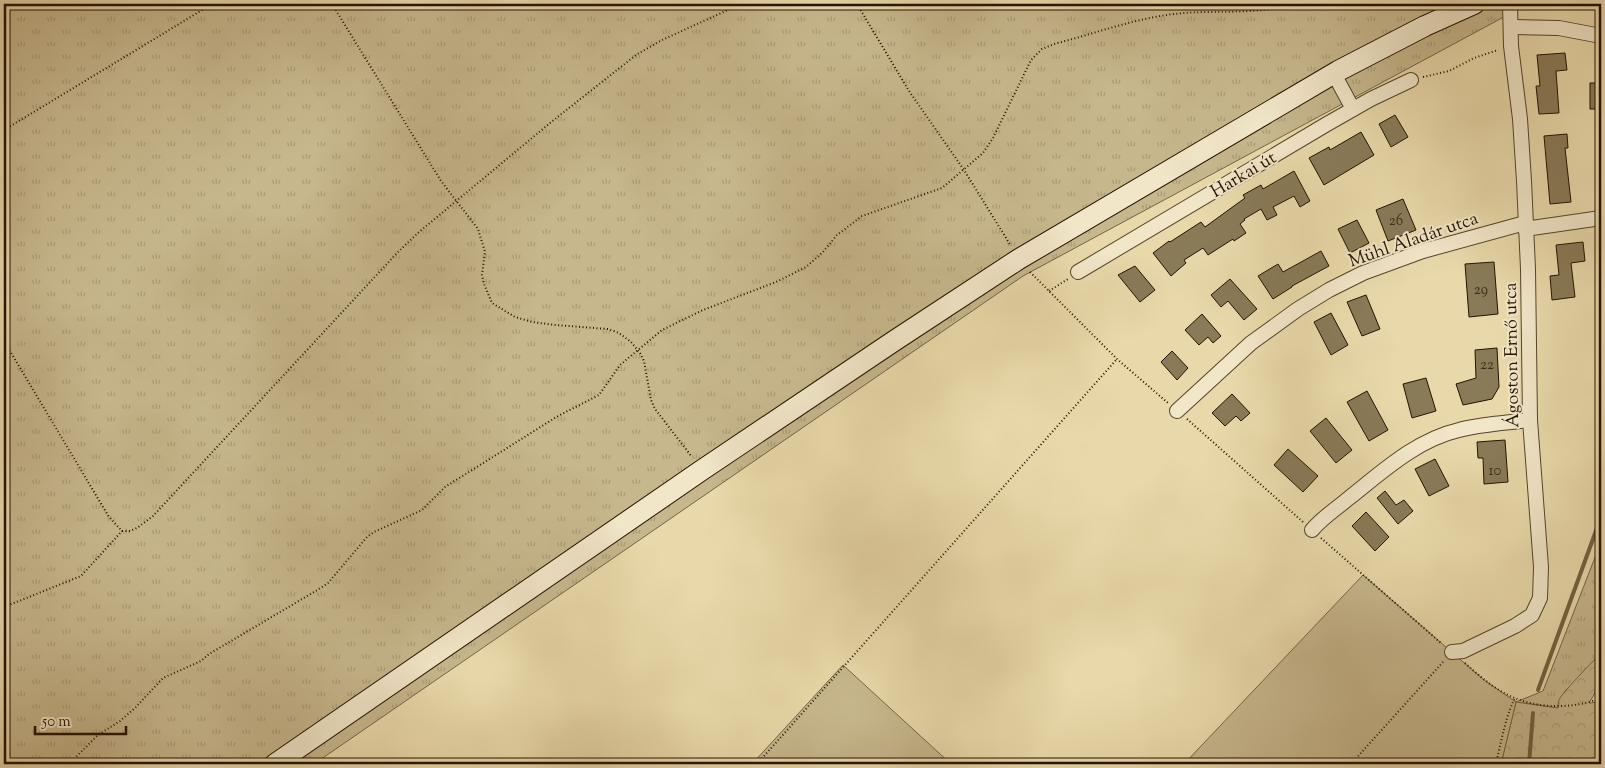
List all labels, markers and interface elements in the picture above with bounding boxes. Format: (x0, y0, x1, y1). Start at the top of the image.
street label: Harkai út (1206, 146, 1282, 206)
street label: Mühl Aladár utca (1345, 207, 1482, 275)
house number: 26 (1389, 211, 1403, 232)
house number: 29 (1474, 280, 1488, 301)
street label: Ágoston Ernő utca (1499, 282, 1527, 428)
house number: 22 (1480, 355, 1494, 376)
house number: 10 (1489, 461, 1502, 482)
scale bar (35, 703, 126, 735)
text: 50 m (41, 712, 71, 733)

